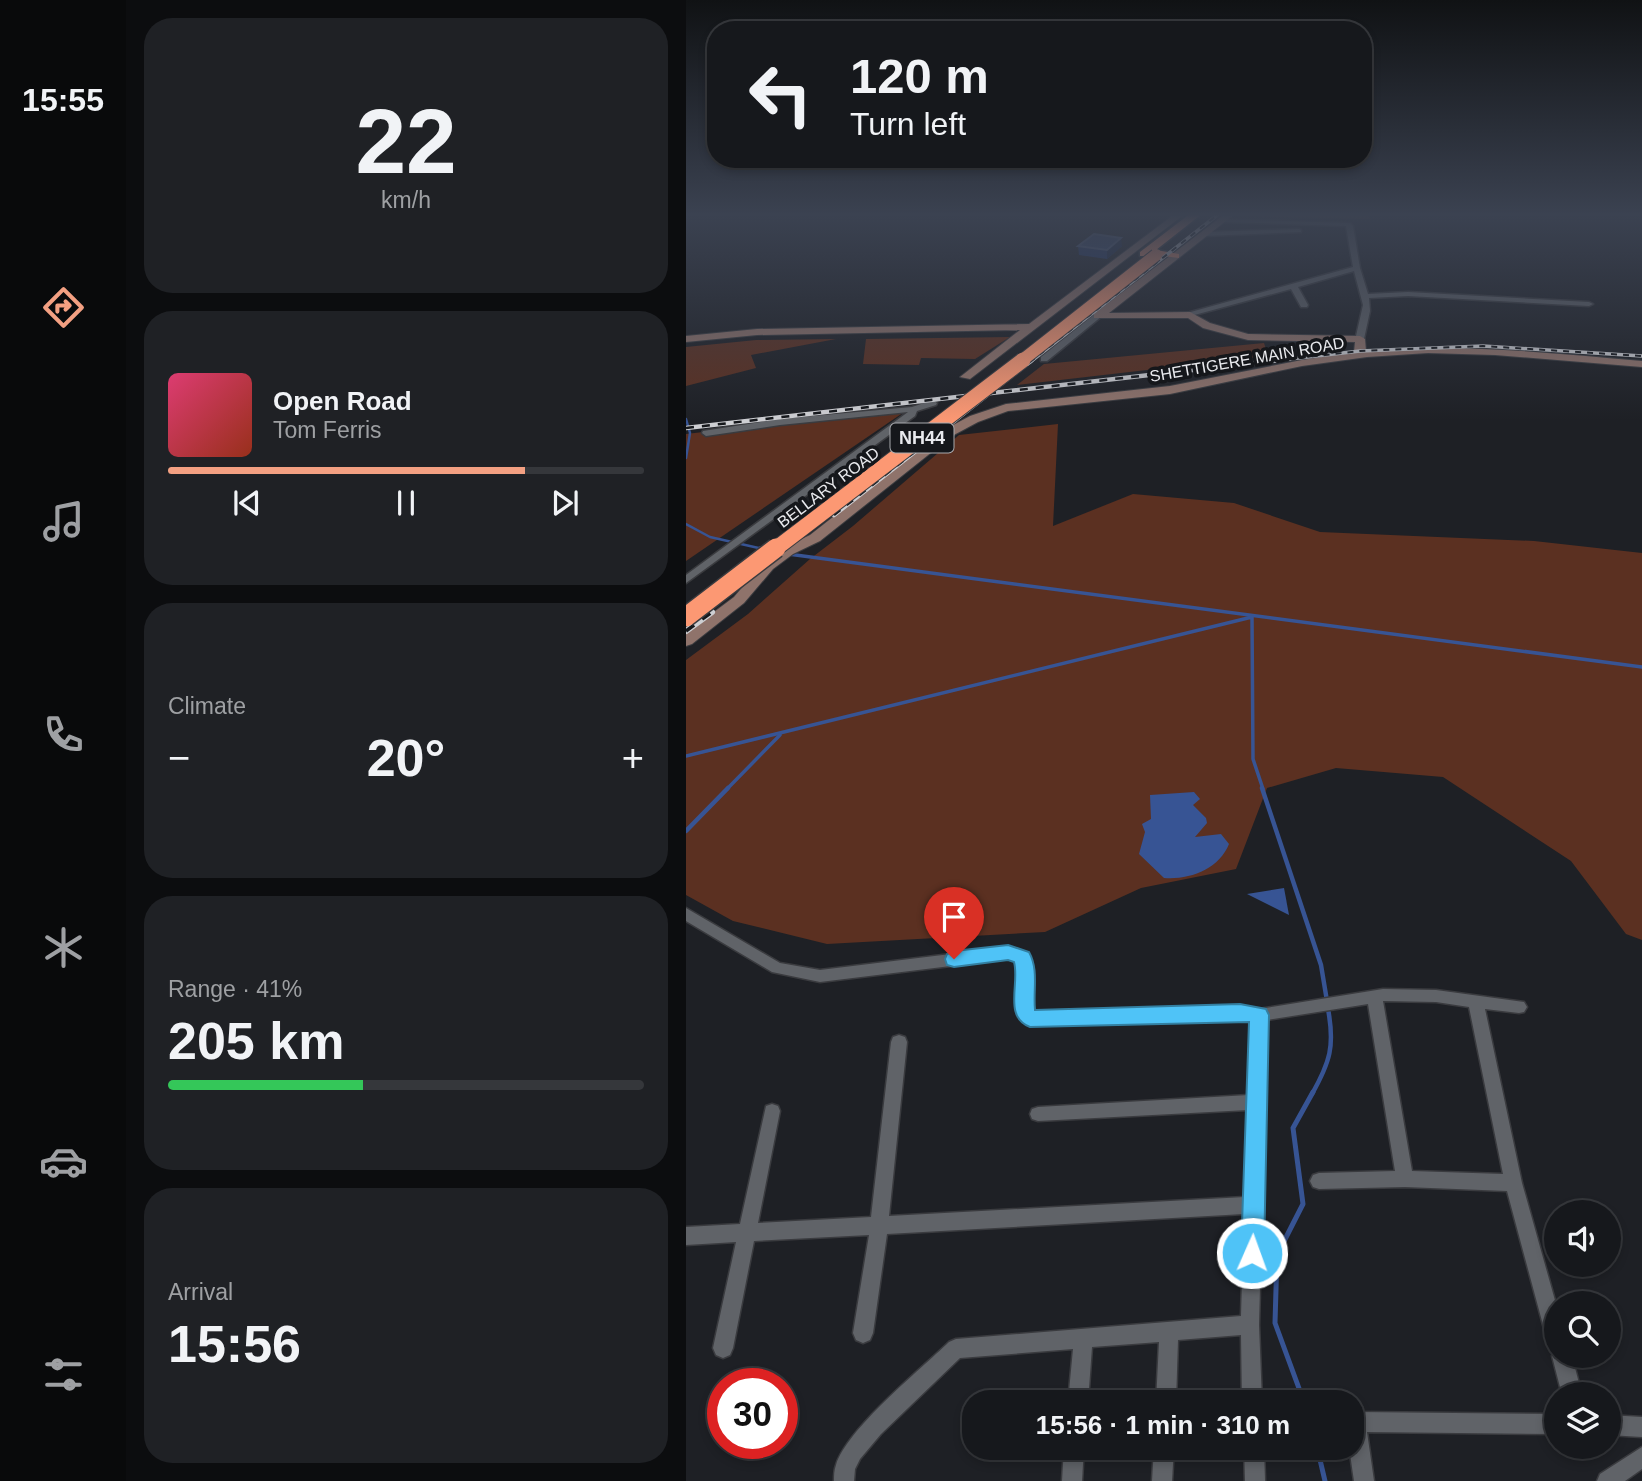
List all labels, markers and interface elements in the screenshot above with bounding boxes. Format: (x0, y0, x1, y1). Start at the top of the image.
icon: left (735, 49, 826, 140)
text: 120 m (850, 49, 989, 103)
text: 15:55 (22, 82, 104, 118)
text: 22 (355, 91, 457, 192)
text: Turn left (850, 106, 966, 142)
text: km/h (381, 187, 431, 213)
icon: directions (39, 283, 88, 332)
street label: SHETTIGERE MAIN ROAD (1148, 334, 1346, 385)
text: Open Road (273, 386, 412, 416)
text: Tom Ferris (273, 417, 382, 443)
road number: NH44 (890, 424, 954, 452)
street label: BELLARY ROAD (774, 444, 882, 531)
icon: previous (228, 484, 266, 522)
icon: pause (387, 484, 425, 522)
icon: next (546, 484, 584, 522)
icon: music (39, 497, 88, 546)
text: Climate (168, 693, 246, 719)
icon: phone (39, 710, 88, 759)
text: 20° (367, 729, 445, 787)
text: − (168, 737, 190, 779)
text: + (622, 737, 644, 779)
pin (924, 887, 984, 959)
icon: arrive (935, 898, 973, 936)
icon: climate (39, 923, 88, 972)
text: Range · 41% (168, 976, 302, 1002)
text: 205 km (168, 1012, 344, 1070)
icon: car (39, 1137, 88, 1186)
map controls (1544, 1200, 1621, 1459)
button: sound (1544, 1200, 1621, 1277)
position arrow (1215, 1216, 1289, 1290)
text: Arrival (168, 1279, 233, 1305)
button: search (1544, 1291, 1621, 1368)
text: 15:56 (168, 1315, 301, 1373)
icon: filters (39, 1350, 88, 1399)
speed limit sign: 30 (707, 1368, 798, 1459)
button: layers (1544, 1382, 1621, 1459)
text: 15:56 · 1 min · 310 m (1036, 1410, 1290, 1440)

